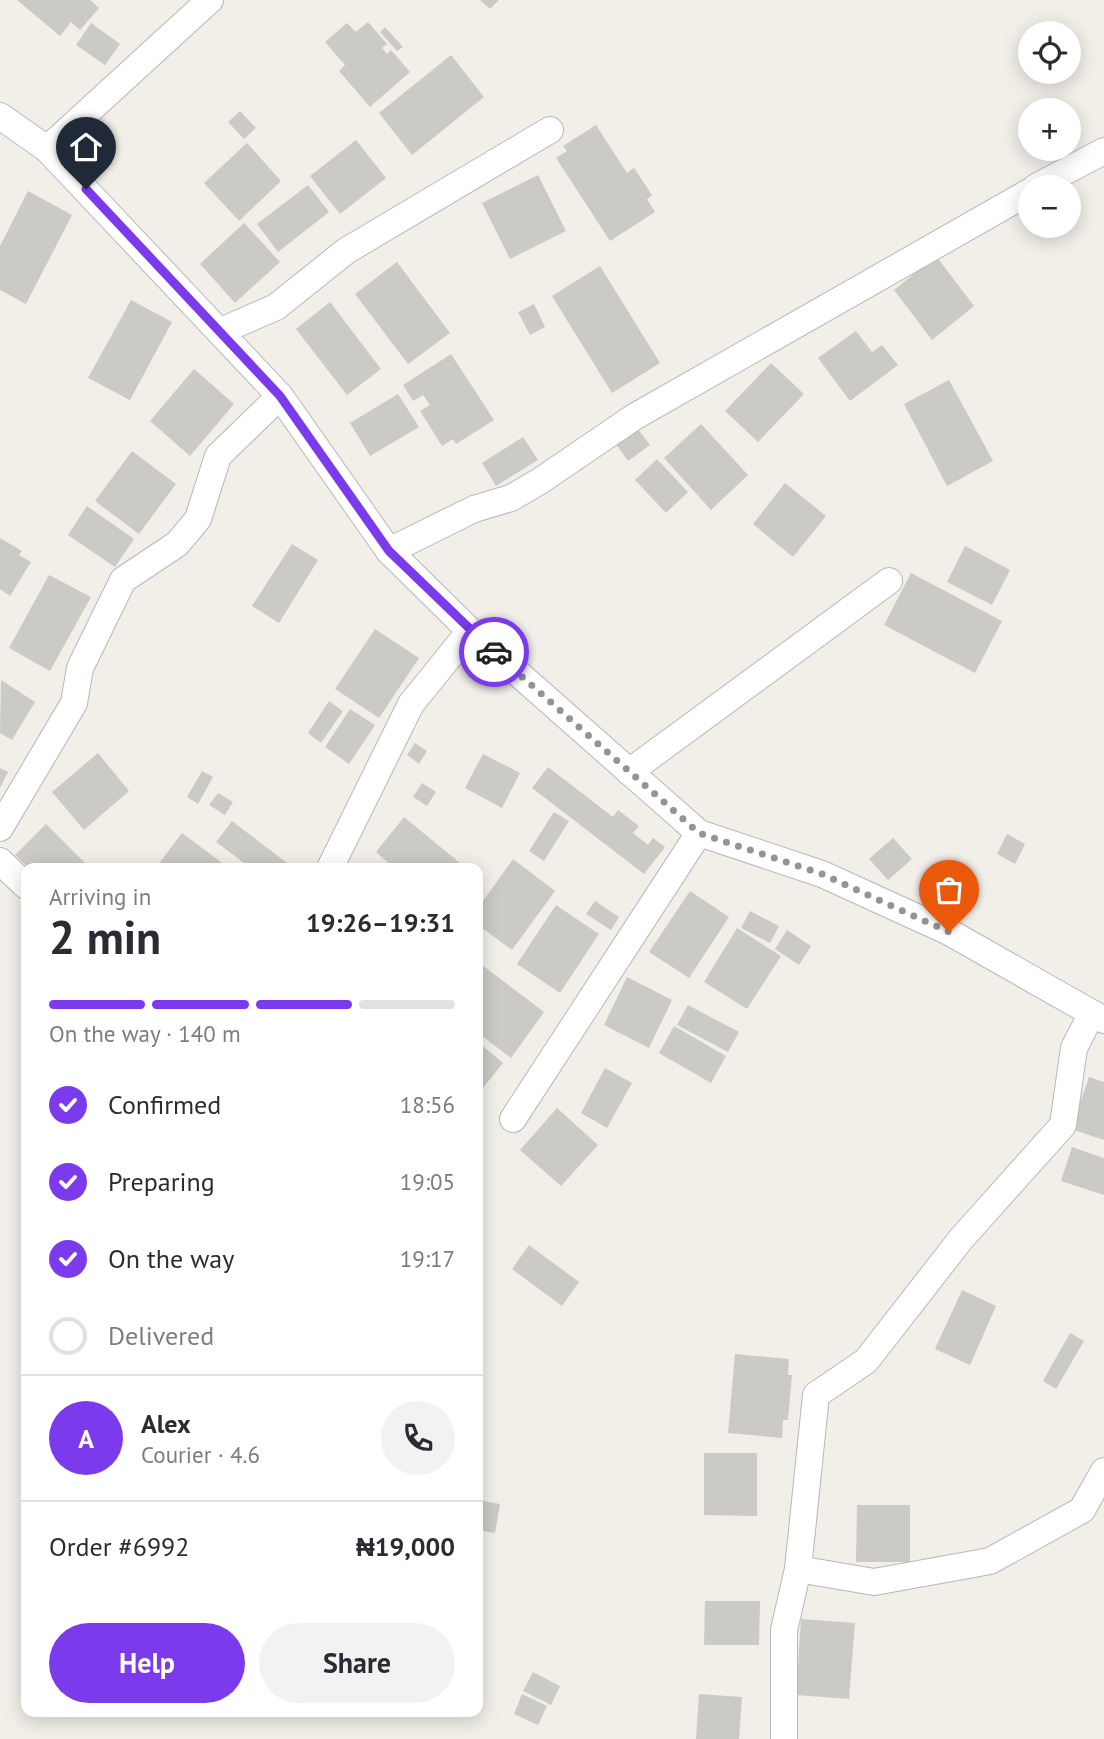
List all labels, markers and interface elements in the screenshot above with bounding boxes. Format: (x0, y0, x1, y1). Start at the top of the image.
map controls (1018, 21, 1081, 238)
button: locate (1018, 21, 1081, 84)
button: + (1018, 98, 1081, 161)
pin (56, 117, 116, 189)
icon: home (67, 128, 105, 166)
button: − (1018, 175, 1081, 238)
courier (459, 617, 529, 687)
icon: car (475, 633, 513, 671)
pin (919, 860, 979, 932)
icon: bag (930, 871, 968, 909)
text: Arriving in (49, 882, 151, 911)
text: 19:26–19:31 (306, 906, 455, 939)
text: 2 min (49, 907, 161, 967)
text: On the way · 140 m (49, 1019, 241, 1048)
icon: check (49, 1086, 87, 1124)
text: Confirmed (108, 1088, 221, 1121)
text: 18:56 (400, 1090, 455, 1119)
icon: check (49, 1163, 87, 1201)
text: Preparing (108, 1165, 215, 1198)
text: 19:05 (400, 1167, 455, 1196)
icon: check (49, 1240, 87, 1278)
text: On the way (108, 1242, 234, 1275)
text: 19:17 (400, 1244, 455, 1273)
text: Delivered (108, 1319, 214, 1352)
button: phone (381, 1401, 455, 1475)
text: Alex (141, 1407, 191, 1440)
text: A (78, 1422, 94, 1455)
text: Courier · 4.6 (141, 1440, 260, 1469)
text: Order #6992 (49, 1530, 189, 1563)
text: ₦19,000 (356, 1530, 455, 1563)
button: Help (49, 1623, 245, 1703)
button: Share (259, 1623, 455, 1703)

